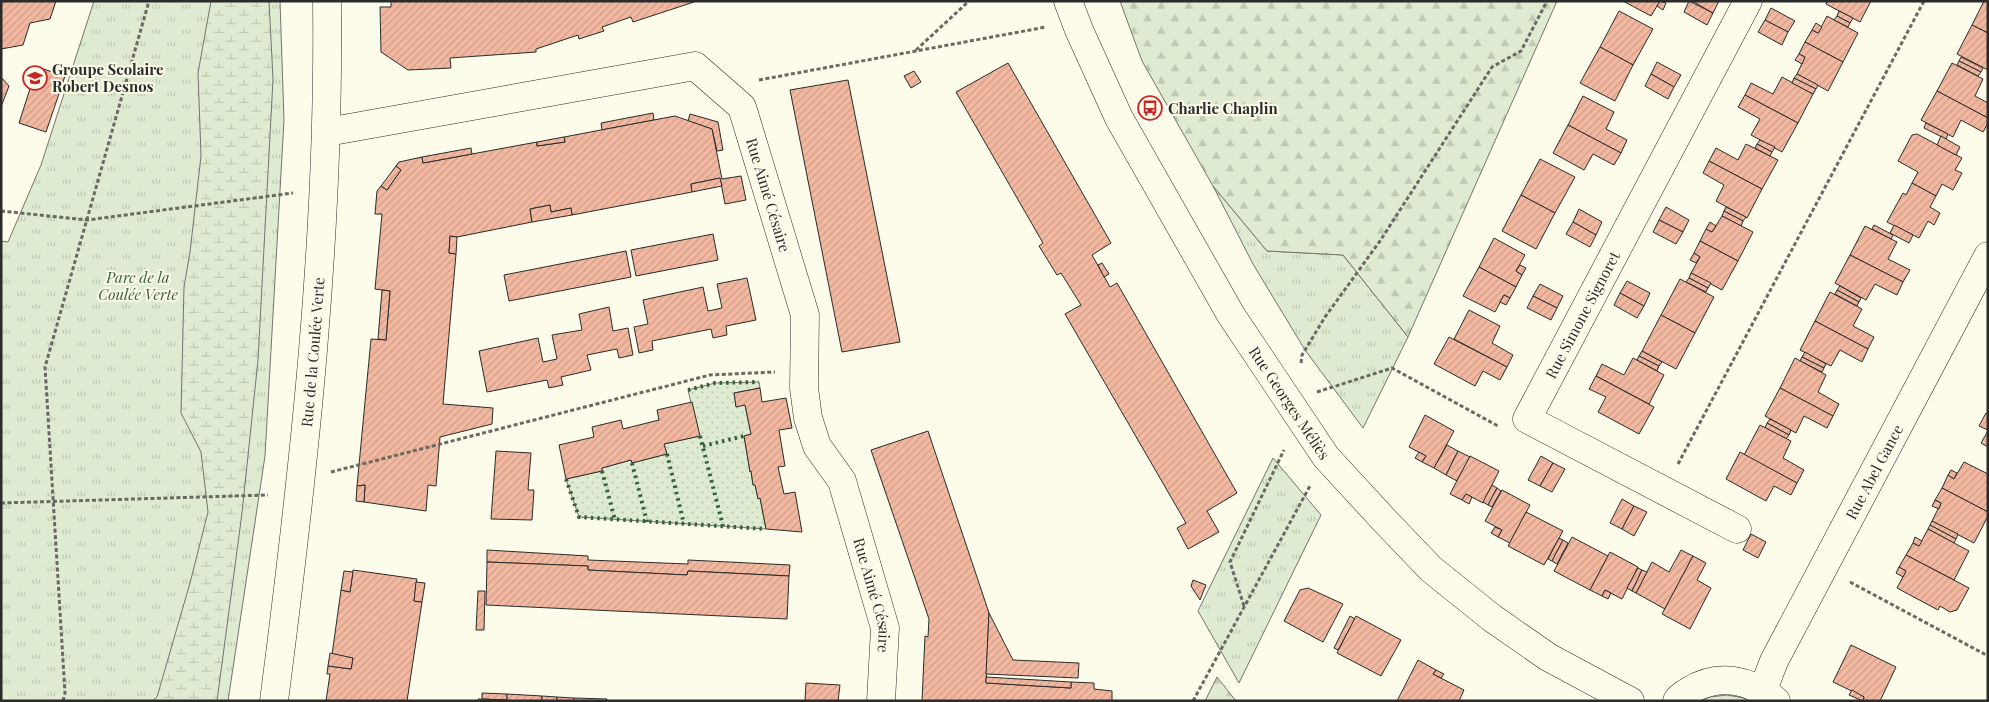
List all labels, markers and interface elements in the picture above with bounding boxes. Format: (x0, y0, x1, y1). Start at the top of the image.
place label: Groupe Scolaire Robert Desnos (52, 59, 164, 96)
school or university icon: Groupe Scolaire Robert Desnos (22, 65, 48, 91)
bus stop icon: Charlie Chaplin (1137, 95, 1163, 121)
place label: Charlie Chaplin (1168, 98, 1278, 118)
street label: Rue Aimé Césaire (742, 135, 795, 254)
street label: Rue Simone Signoret (1540, 247, 1624, 382)
park label: Parc de la Coulée Verte (98, 267, 178, 304)
street label: Rue de la Coulée Verte (296, 277, 329, 428)
street label: Rue Georges Méliès (1245, 342, 1335, 463)
street label: Rue Abel Gance (1841, 421, 1907, 523)
street label: Rue Aimé Césaire (849, 535, 895, 653)

